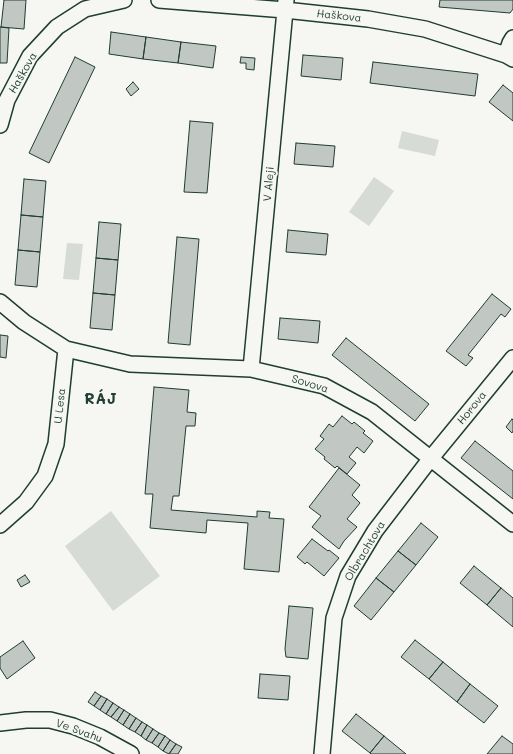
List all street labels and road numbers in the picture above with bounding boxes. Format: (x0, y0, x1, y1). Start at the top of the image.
street label: Haškova (316, 7, 362, 25)
street label: Haškova (6, 50, 40, 96)
street label: V Aleji (261, 166, 277, 202)
street label: Sovova (290, 372, 330, 396)
street label: U Lesa (52, 388, 68, 424)
street label: Horova (455, 389, 489, 427)
street label: Olbrachtova (342, 519, 388, 583)
street label: Ve Svahu (54, 717, 104, 745)

